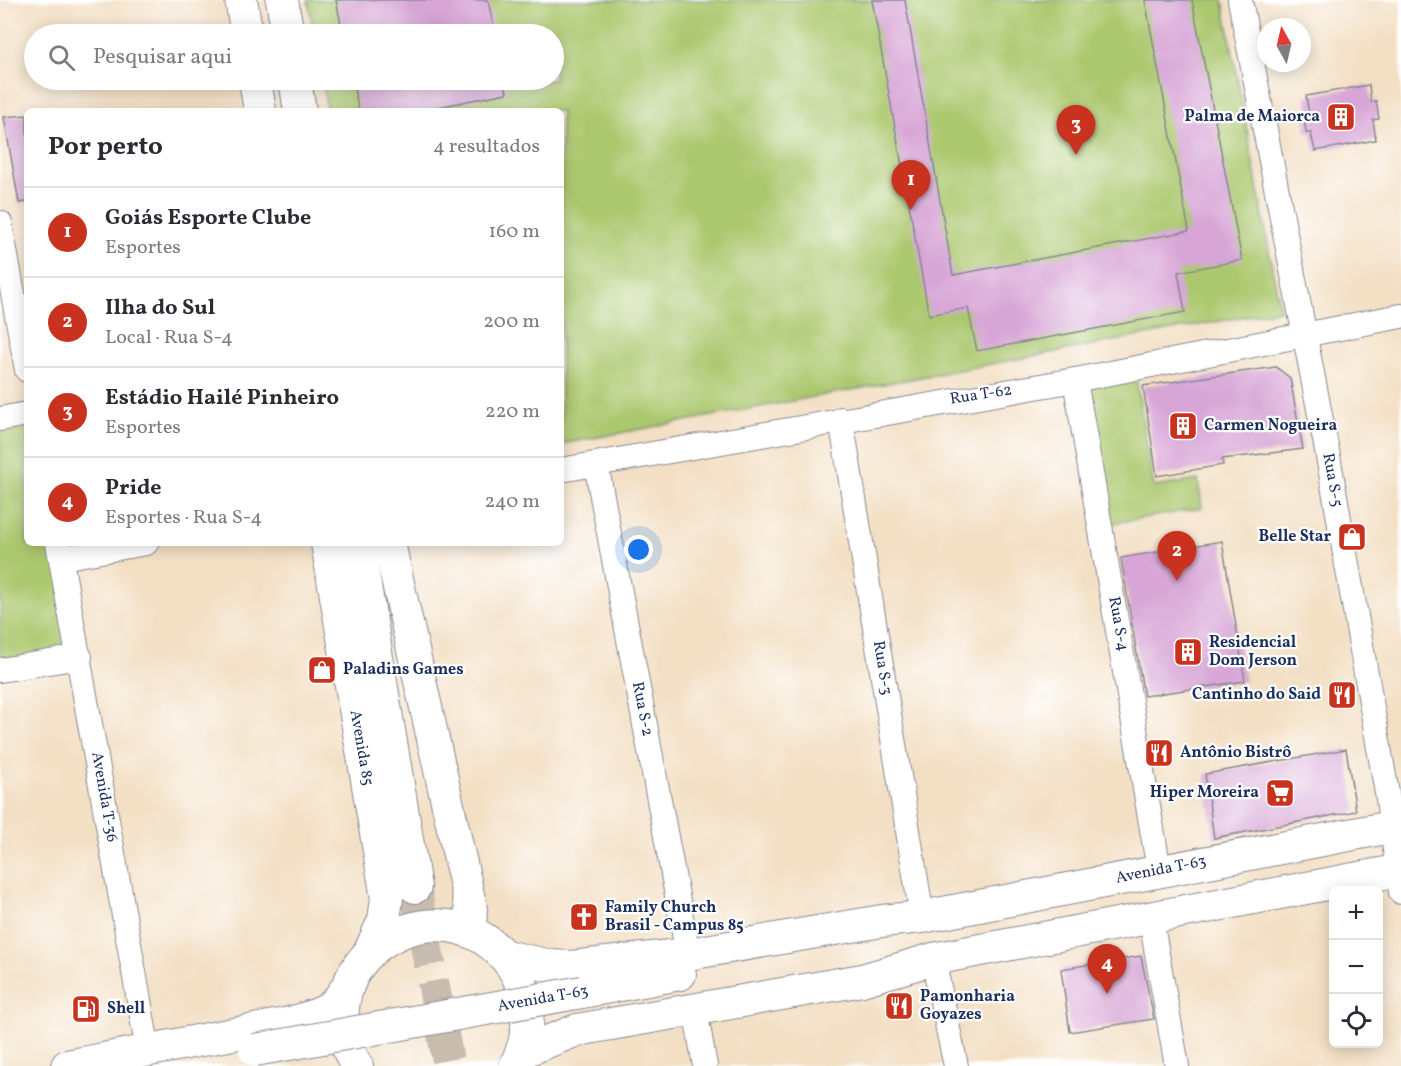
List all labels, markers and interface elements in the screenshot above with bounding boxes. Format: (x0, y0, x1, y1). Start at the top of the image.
north arrow (1257, 18, 1311, 72)
search box (24, 24, 564, 90)
icon: search (45, 41, 78, 74)
text: Pesquisar aqui (93, 42, 232, 73)
building icon: Palma de Maiorca (1325, 101, 1357, 133)
pin: 3 (1056, 106, 1096, 155)
place label: Palma de Maiorca (1185, 106, 1320, 128)
text: Por perto (48, 129, 163, 165)
text: 4 resultados (433, 133, 540, 161)
pin: 1 (892, 160, 930, 210)
text: Goiás Esporte Clube (105, 203, 311, 234)
text: 1 (63, 218, 72, 246)
text: 160 m (488, 218, 540, 246)
text: Esportes (105, 234, 181, 262)
text: Ilha do Sul (105, 293, 215, 324)
text: 2 (62, 308, 73, 336)
text: 200 m (483, 308, 540, 336)
text: Local · Rua S-4 (105, 324, 233, 352)
street label: Rua T-62 (948, 379, 1014, 411)
text: Estádio Hailé Pinheiro (105, 383, 339, 414)
text: 3 (62, 398, 73, 426)
text: 220 m (485, 398, 540, 426)
building icon: Carmen Nogueira (1167, 410, 1199, 442)
text: Esportes (105, 414, 181, 442)
place label: Carmen Nogueira (1204, 415, 1338, 437)
street label: Rua S-5 (1316, 451, 1348, 509)
text: Pride (105, 473, 162, 504)
text: 4 (61, 488, 74, 516)
text: 240 m (485, 488, 540, 516)
text: Esportes · Rua S-4 (105, 504, 262, 532)
shop icon: Belle Star (1336, 521, 1368, 553)
place label: Belle Star (1259, 526, 1331, 548)
pin: 2 (1158, 532, 1196, 581)
your location (624, 535, 653, 564)
street label: Rua S-4 (1102, 595, 1134, 653)
place label: Residencial Dom Jerson (1209, 632, 1298, 672)
building icon: Residencial Dom Jerson (1172, 636, 1204, 668)
street label: Rua S-3 (867, 639, 897, 697)
shop icon: Paladins Games (306, 654, 338, 686)
place label: Paladins Games (343, 659, 464, 681)
restaurant icon: Cantinho do Said (1326, 679, 1358, 711)
street label: Rua S-2 (626, 680, 658, 738)
place label: Cantinho do Said (1192, 684, 1321, 706)
street label: Avenida 85 (344, 708, 378, 788)
restaurant icon: Antônio Bistrô (1143, 737, 1175, 769)
place label: Antônio Bistrô (1180, 742, 1291, 764)
street label: Avenida T-36 (85, 750, 123, 844)
supermarket icon: Hiper Moreira (1264, 777, 1296, 809)
place label: Hiper Moreira (1150, 782, 1259, 804)
street label: Avenida T-63 (1114, 850, 1208, 890)
map controls (1329, 886, 1383, 1048)
button: + (1329, 886, 1383, 940)
place label: Family Church Brasil - Campus 85 (605, 897, 744, 937)
church icon: Family Church Brasil - Campus 85 (568, 901, 600, 933)
button: − (1329, 940, 1383, 994)
pin: 4 (1088, 944, 1126, 994)
street label: Avenida T-63 (496, 980, 590, 1018)
place label: Pamonharia Goyazes (920, 986, 1015, 1026)
restaurant icon: Pamonharia Goyazes (883, 990, 915, 1022)
fuel station icon: Shell (70, 993, 102, 1025)
button: locate (1329, 994, 1383, 1048)
place label: Shell (107, 998, 146, 1020)

